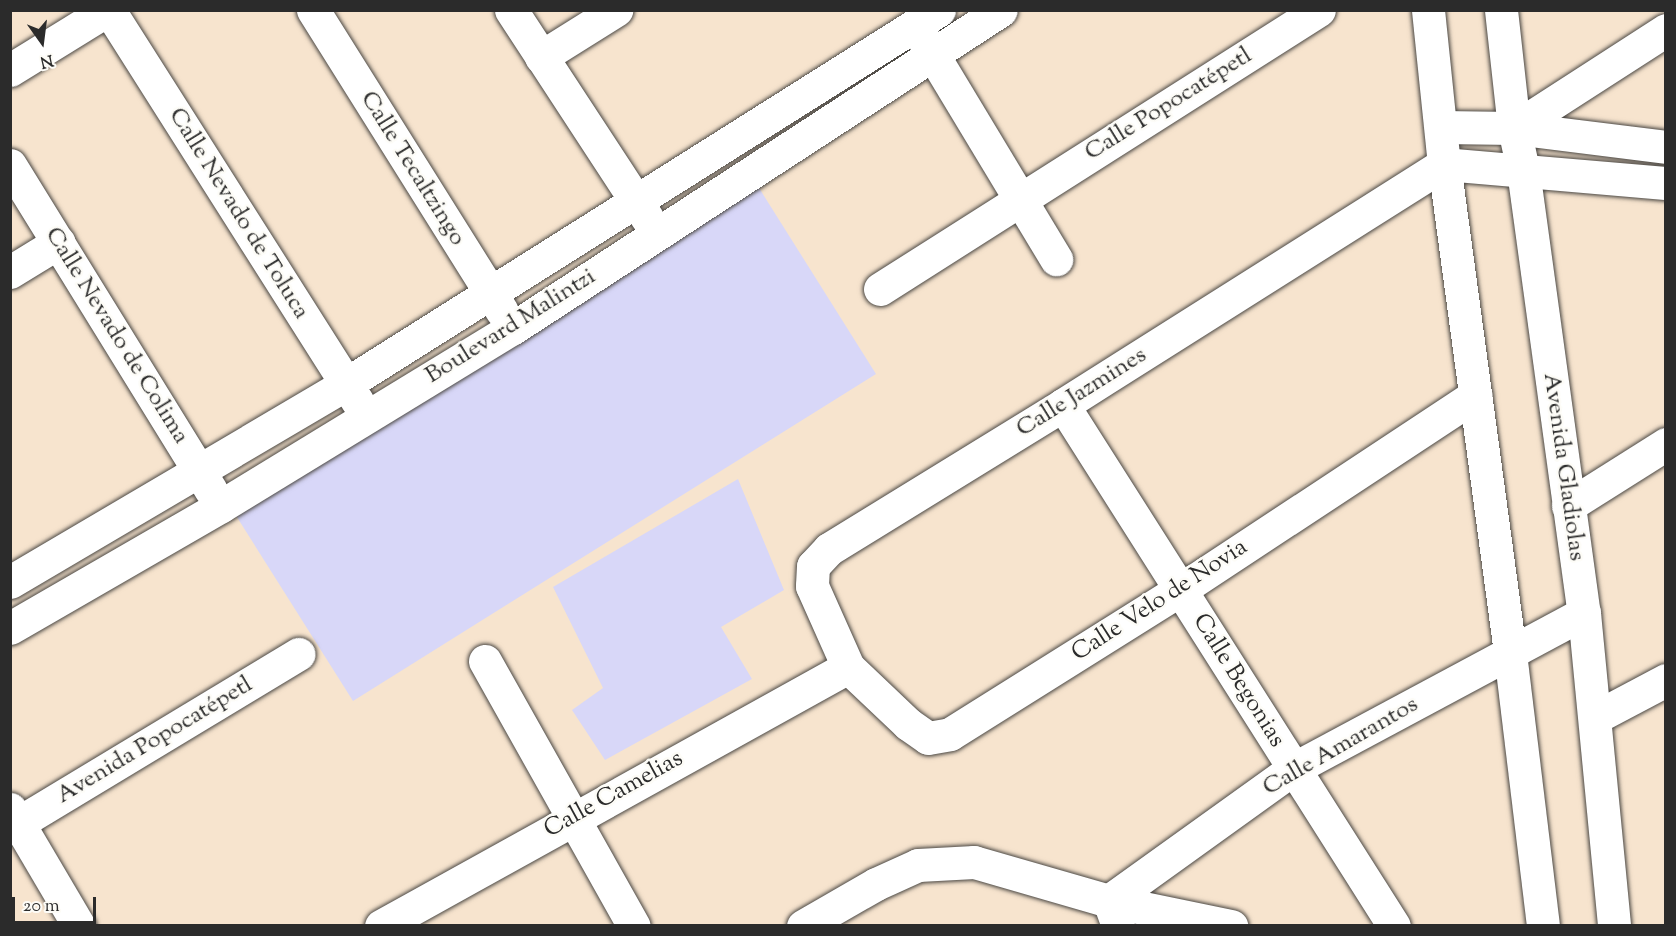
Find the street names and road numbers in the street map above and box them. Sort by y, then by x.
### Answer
street label: Calle Popocatépetl [1080,42,1258,168]
street label: Calle Tecaltzingo [353,86,471,252]
street label: Calle Nevado de Toluca [161,103,315,325]
street label: Calle Nevado de Colima [38,222,194,450]
street label: Boulevard Malintzi [421,263,601,391]
street label: Calle Jazmines [1012,342,1152,444]
street label: Avenida Gladiolas [1536,371,1590,563]
street label: Calle Velo de Novia [1067,533,1253,669]
street label: Calle Begonias [1186,609,1290,753]
street label: Avenida Popocatépetl [52,671,258,811]
street label: Calle Amarantos [1258,691,1424,803]
street label: Calle Camelias [540,745,688,845]

